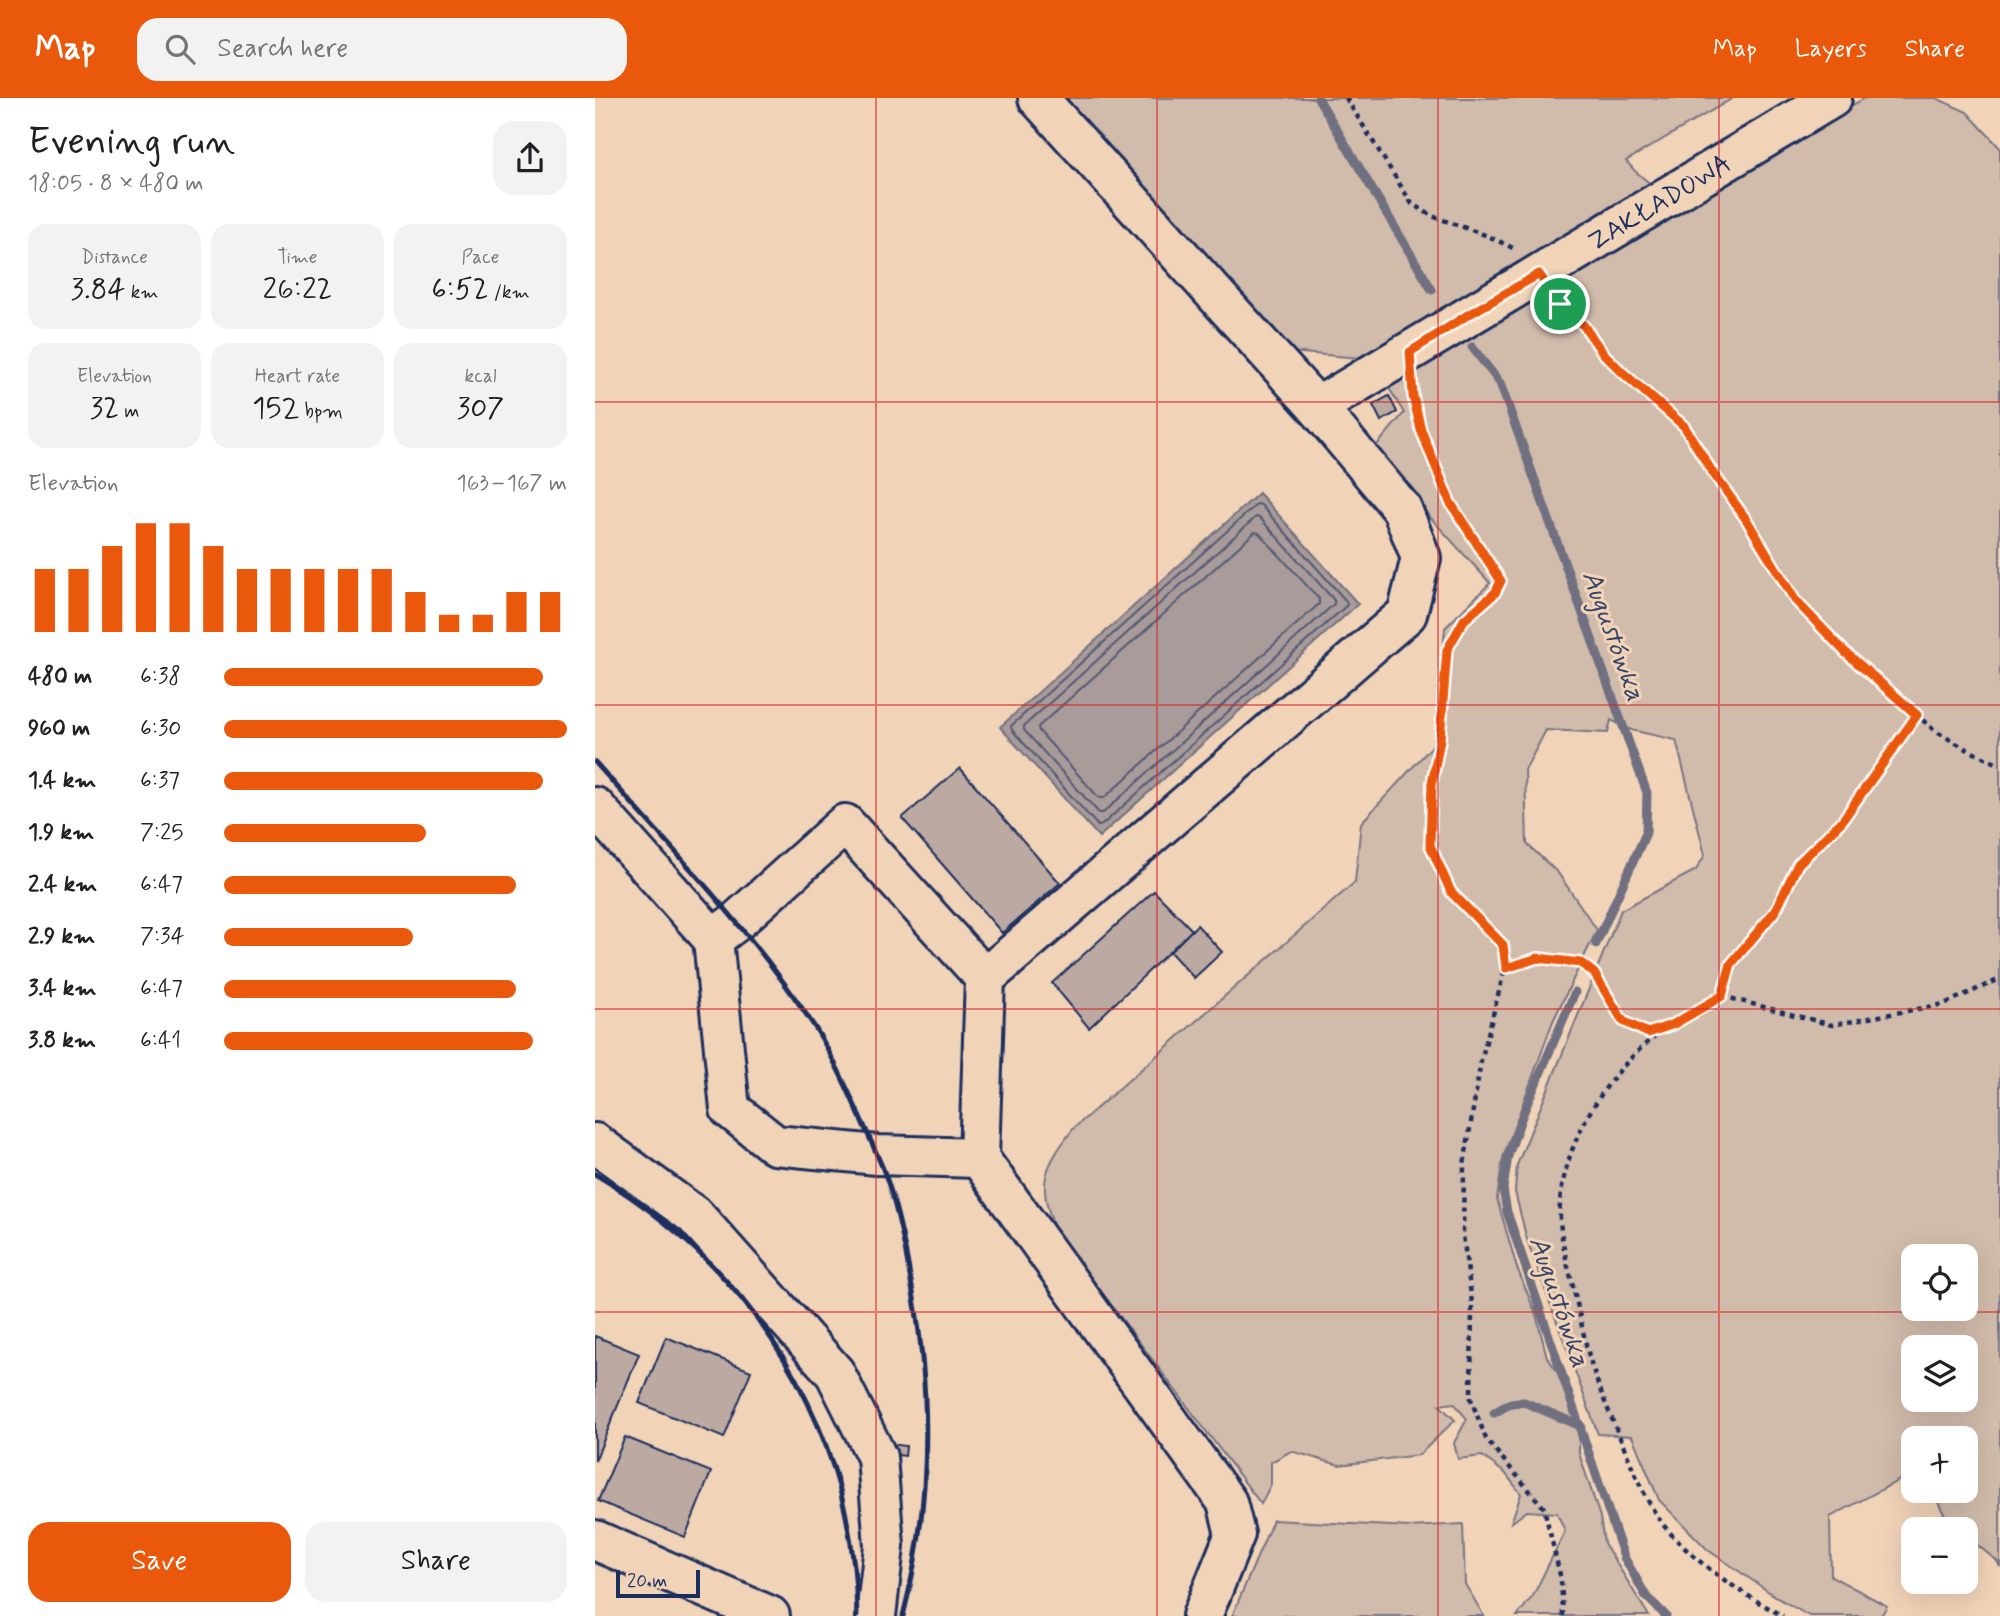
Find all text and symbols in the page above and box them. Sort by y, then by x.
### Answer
search box [137,18,627,81]
text: Map [35,27,95,71]
icon: search [161,30,199,68]
text: Search here [217,32,348,66]
text: Map [1713,34,1757,65]
text: Layers [1795,34,1867,65]
text: Share [1905,34,1965,65]
text: Evening run [28,118,235,167]
button: share [493,121,567,195]
street label: ZAKŁADOWA [1582,147,1738,259]
text: 18:05 · 8 × 480 m [28,169,204,199]
text: Distance [81,245,148,270]
text: Time [278,245,317,270]
text: Pace [462,245,499,270]
text: 3.84 [71,270,126,309]
text: 26:22 [263,270,332,309]
text: 6:52 [431,270,489,309]
pin [1530,274,1590,334]
text: km [126,280,158,305]
text: /km [489,280,530,305]
icon: arrive [1541,285,1579,323]
text: Elevation [77,364,152,389]
text: Heart rate [255,364,340,389]
text: kcal [465,364,496,389]
text: 32 [90,389,119,428]
text: 152 [252,389,299,428]
text: 307 [457,389,504,428]
text: m [119,399,139,424]
text: bpm [299,399,343,424]
text: Elevation [28,469,119,499]
text: 163–167 m [457,469,567,499]
water label: Augustówka [1572,565,1653,706]
text: 480 m [28,662,92,692]
text: 6:38 [140,662,181,692]
text: 960 m [28,714,90,744]
text: 6:30 [140,714,181,744]
text: 1.4 km [28,766,96,796]
text: 6:37 [140,766,180,796]
text: 1.9 km [28,818,94,848]
text: 7:25 [140,818,184,848]
text: 2.4 km [28,870,97,900]
text: 6:47 [140,870,183,900]
text: 2.9 km [28,922,95,952]
text: 7:34 [140,922,184,952]
text: 3.4 km [28,974,96,1004]
text: 6:47 [140,974,183,1004]
text: 3.8 km [28,1026,96,1056]
text: 6:41 [140,1026,181,1056]
water label: Augustówka [1519,1231,1598,1372]
map controls [1901,1244,1978,1594]
button: locate [1901,1244,1978,1321]
button: layers [1901,1335,1978,1412]
button: + [1901,1426,1978,1503]
button: − [1901,1517,1978,1594]
button: Save [28,1522,291,1602]
button: Share [305,1522,567,1602]
scale bar [616,1567,700,1599]
text: 20 m [627,1569,667,1594]

